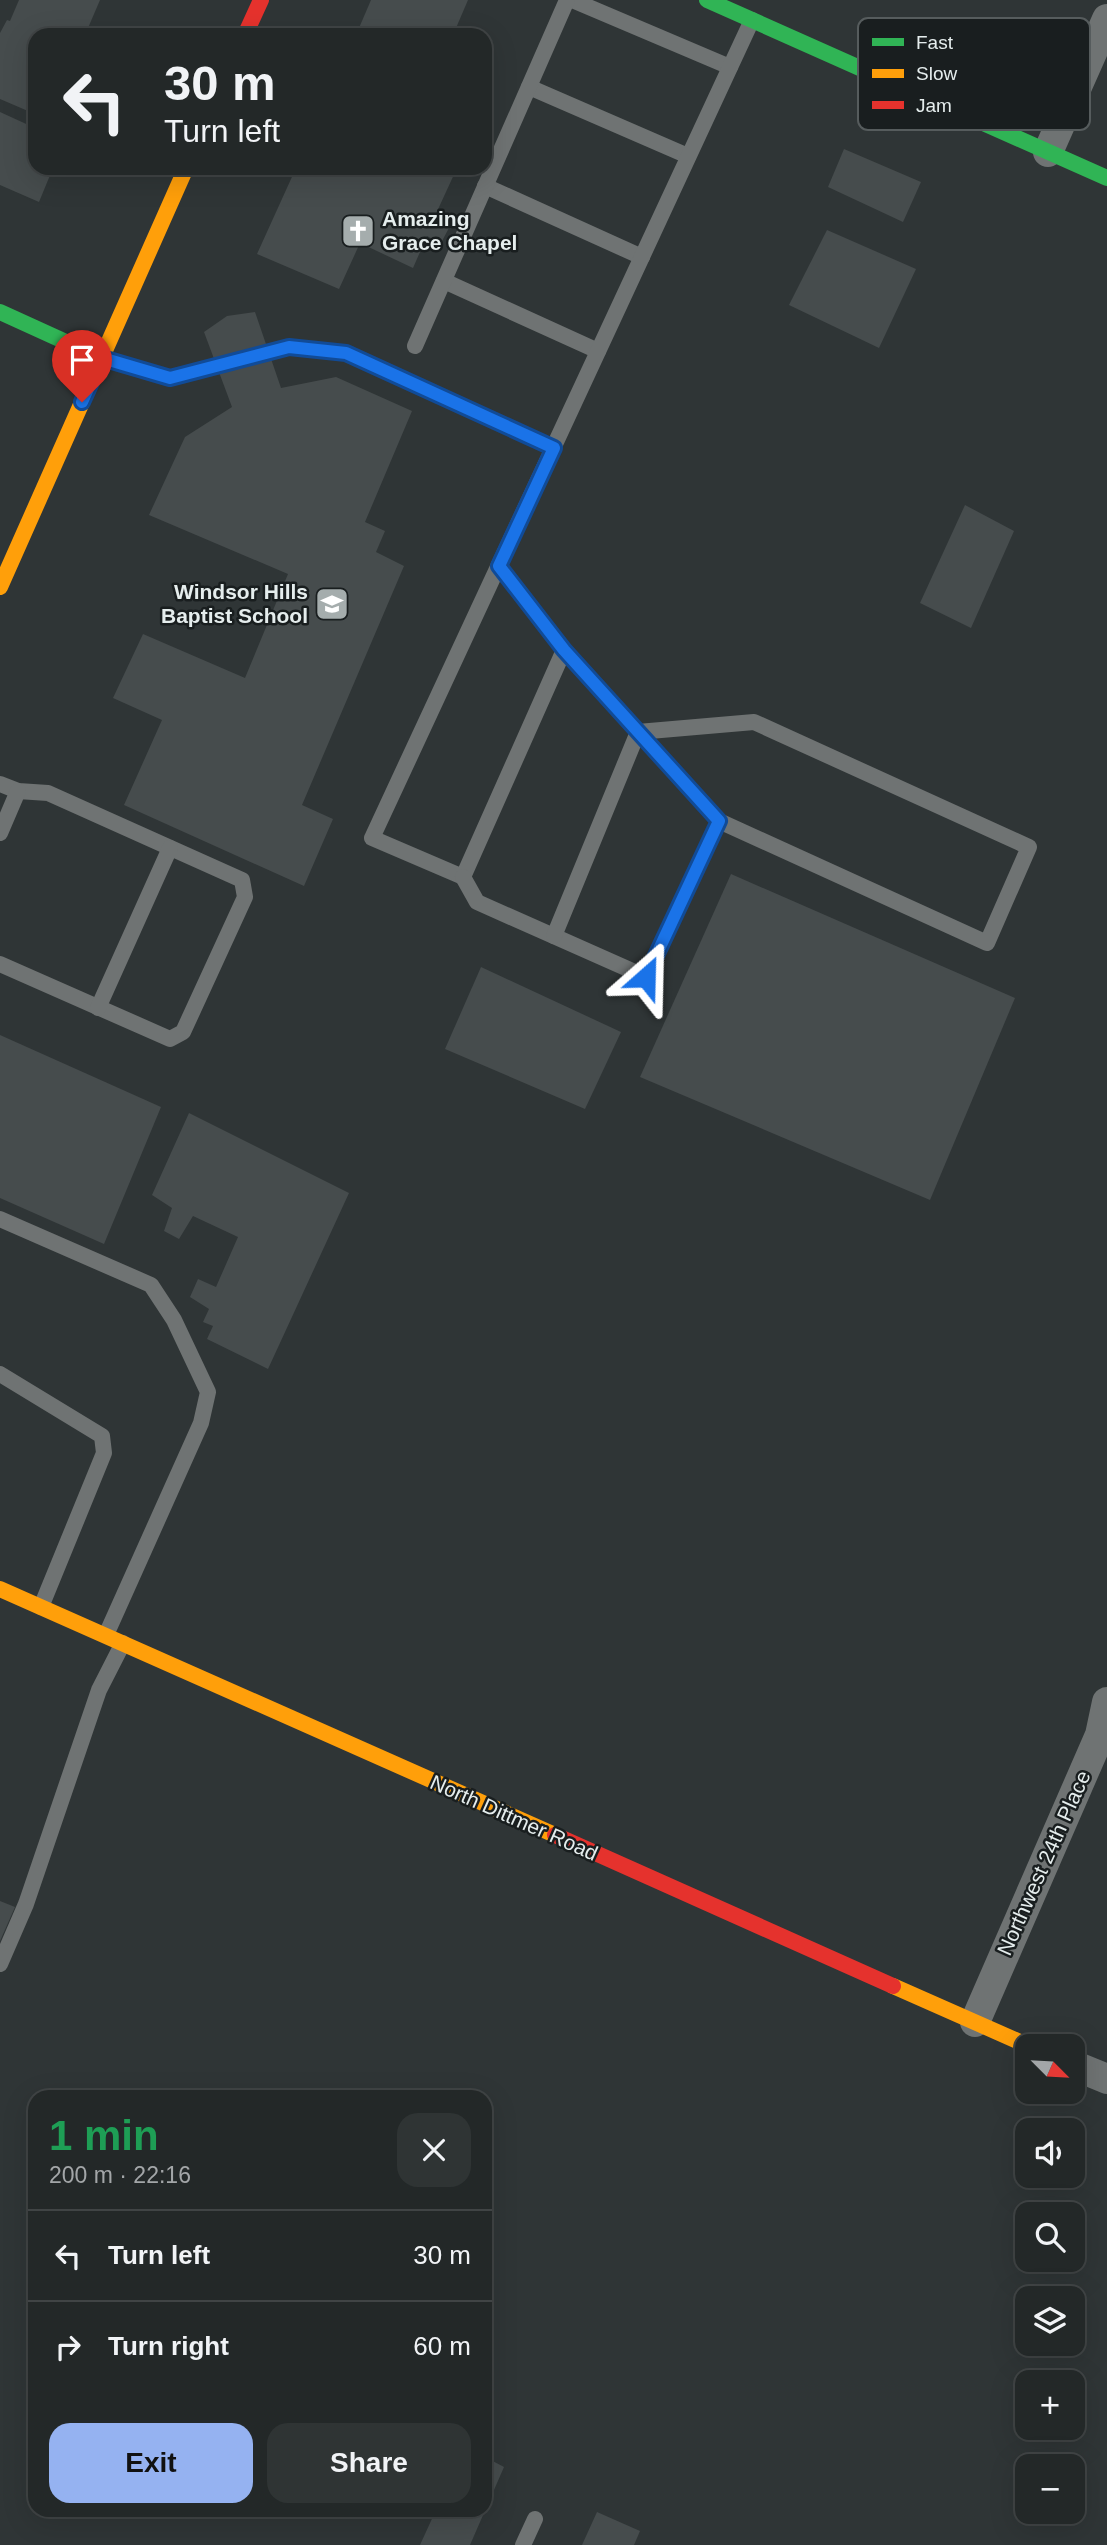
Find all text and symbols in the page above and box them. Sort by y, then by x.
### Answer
legend [858,18,1090,130]
text: Fast [916,32,954,53]
icon: left [49,56,140,147]
text: 30 m [164,56,276,110]
text: Slow [916,63,957,84]
text: Jam [916,95,952,116]
text: Turn left [164,113,280,149]
place label: Amazing Grace Chapel [382,207,517,254]
church icon: Amazing Grace Chapel [339,212,377,250]
pin [52,330,112,402]
icon: arrive [63,341,101,379]
place label: Windsor Hills Baptist School [161,580,308,627]
school or university icon: Windsor Hills Baptist School [313,585,351,623]
position arrow [609,940,683,1014]
street label: Northwest 24th Place [992,1767,1095,1959]
street label: North Dittmer Road [427,1770,602,1865]
north arrow [1015,2034,1085,2104]
map controls [1015,2034,1085,2524]
text: 1 min [49,2112,159,2159]
button: close [397,2113,471,2187]
button: sound [1015,2118,1085,2188]
text: 200 m · 22:16 [49,2162,191,2188]
button: search [1015,2202,1085,2272]
icon: left [49,2237,87,2275]
text: Turn left [108,2240,210,2270]
text: 30 m [413,2240,471,2270]
button: layers [1015,2286,1085,2356]
icon: right [49,2328,87,2366]
text: Turn right [108,2331,229,2361]
text: 60 m [413,2331,471,2361]
button: + [1015,2370,1085,2440]
button: Exit [49,2423,253,2503]
button: Share [267,2423,471,2503]
button: − [1015,2454,1085,2524]

